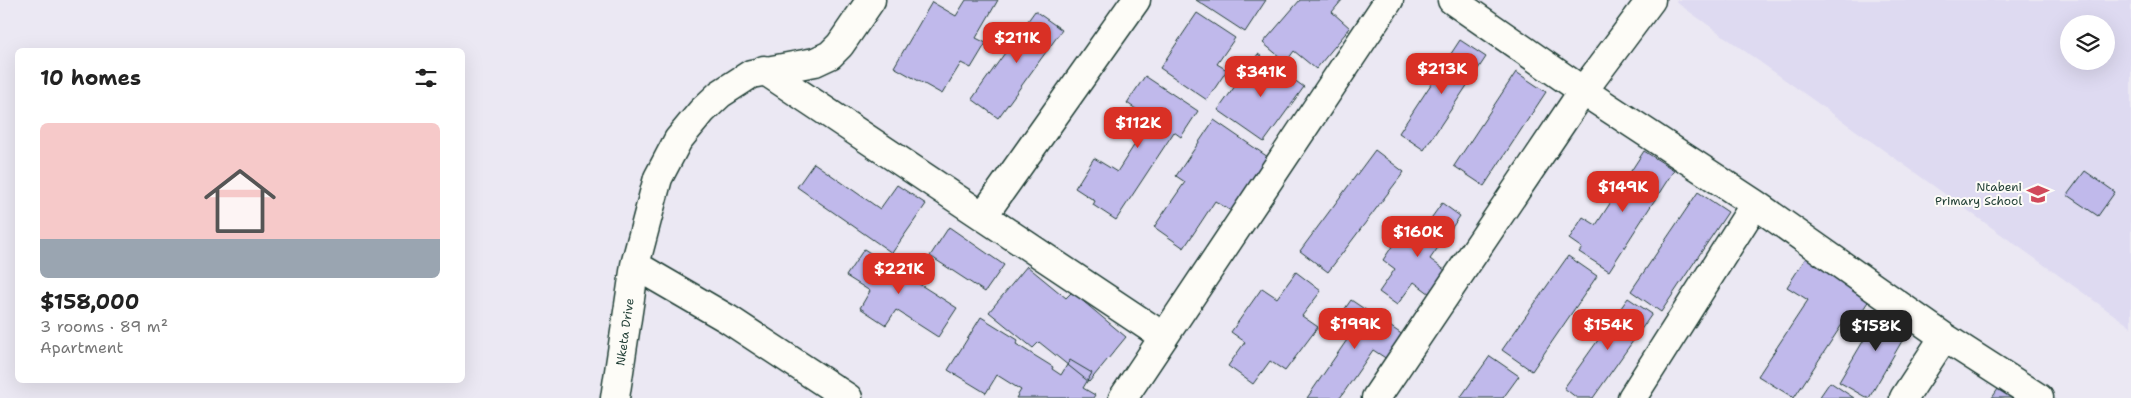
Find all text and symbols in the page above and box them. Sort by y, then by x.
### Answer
map controls [2060,15,2115,70]
button: layers [2060,15,2115,70]
pin: $211K [982,22,1052,64]
text: $211K [994,27,1040,48]
pin: $213K [1407,52,1477,95]
pin: $341K [1226,56,1296,98]
text: $213K [1417,58,1467,79]
text: $341K [1236,61,1286,82]
text: 10 homes [40,64,141,92]
icon: filters [412,64,440,92]
pin: $112K [1103,106,1173,149]
text: $112K [1115,112,1161,133]
icon: home [195,156,285,246]
pin: $149K [1588,170,1658,213]
text: $149K [1598,176,1648,197]
place label: Ntabeni Primary School [1935,179,2022,209]
school or university icon: Ntabeni Primary School [2025,181,2051,207]
pin: $160K [1383,216,1453,258]
text: $160K [1393,221,1443,242]
pin: $221K [864,252,934,295]
text: $221K [874,258,924,279]
text: $158,000 [40,288,139,316]
street label: Nketa Drive [612,297,638,367]
pin: $199K [1320,308,1390,350]
pin: $154K [1573,308,1643,351]
pin: $158K [1841,310,1911,352]
text: $199K [1330,313,1380,334]
text: $154K [1583,314,1633,335]
text: $158K [1851,315,1901,336]
text: 3 rooms · 89 m² [40,316,168,337]
text: Apartment [40,337,123,358]

